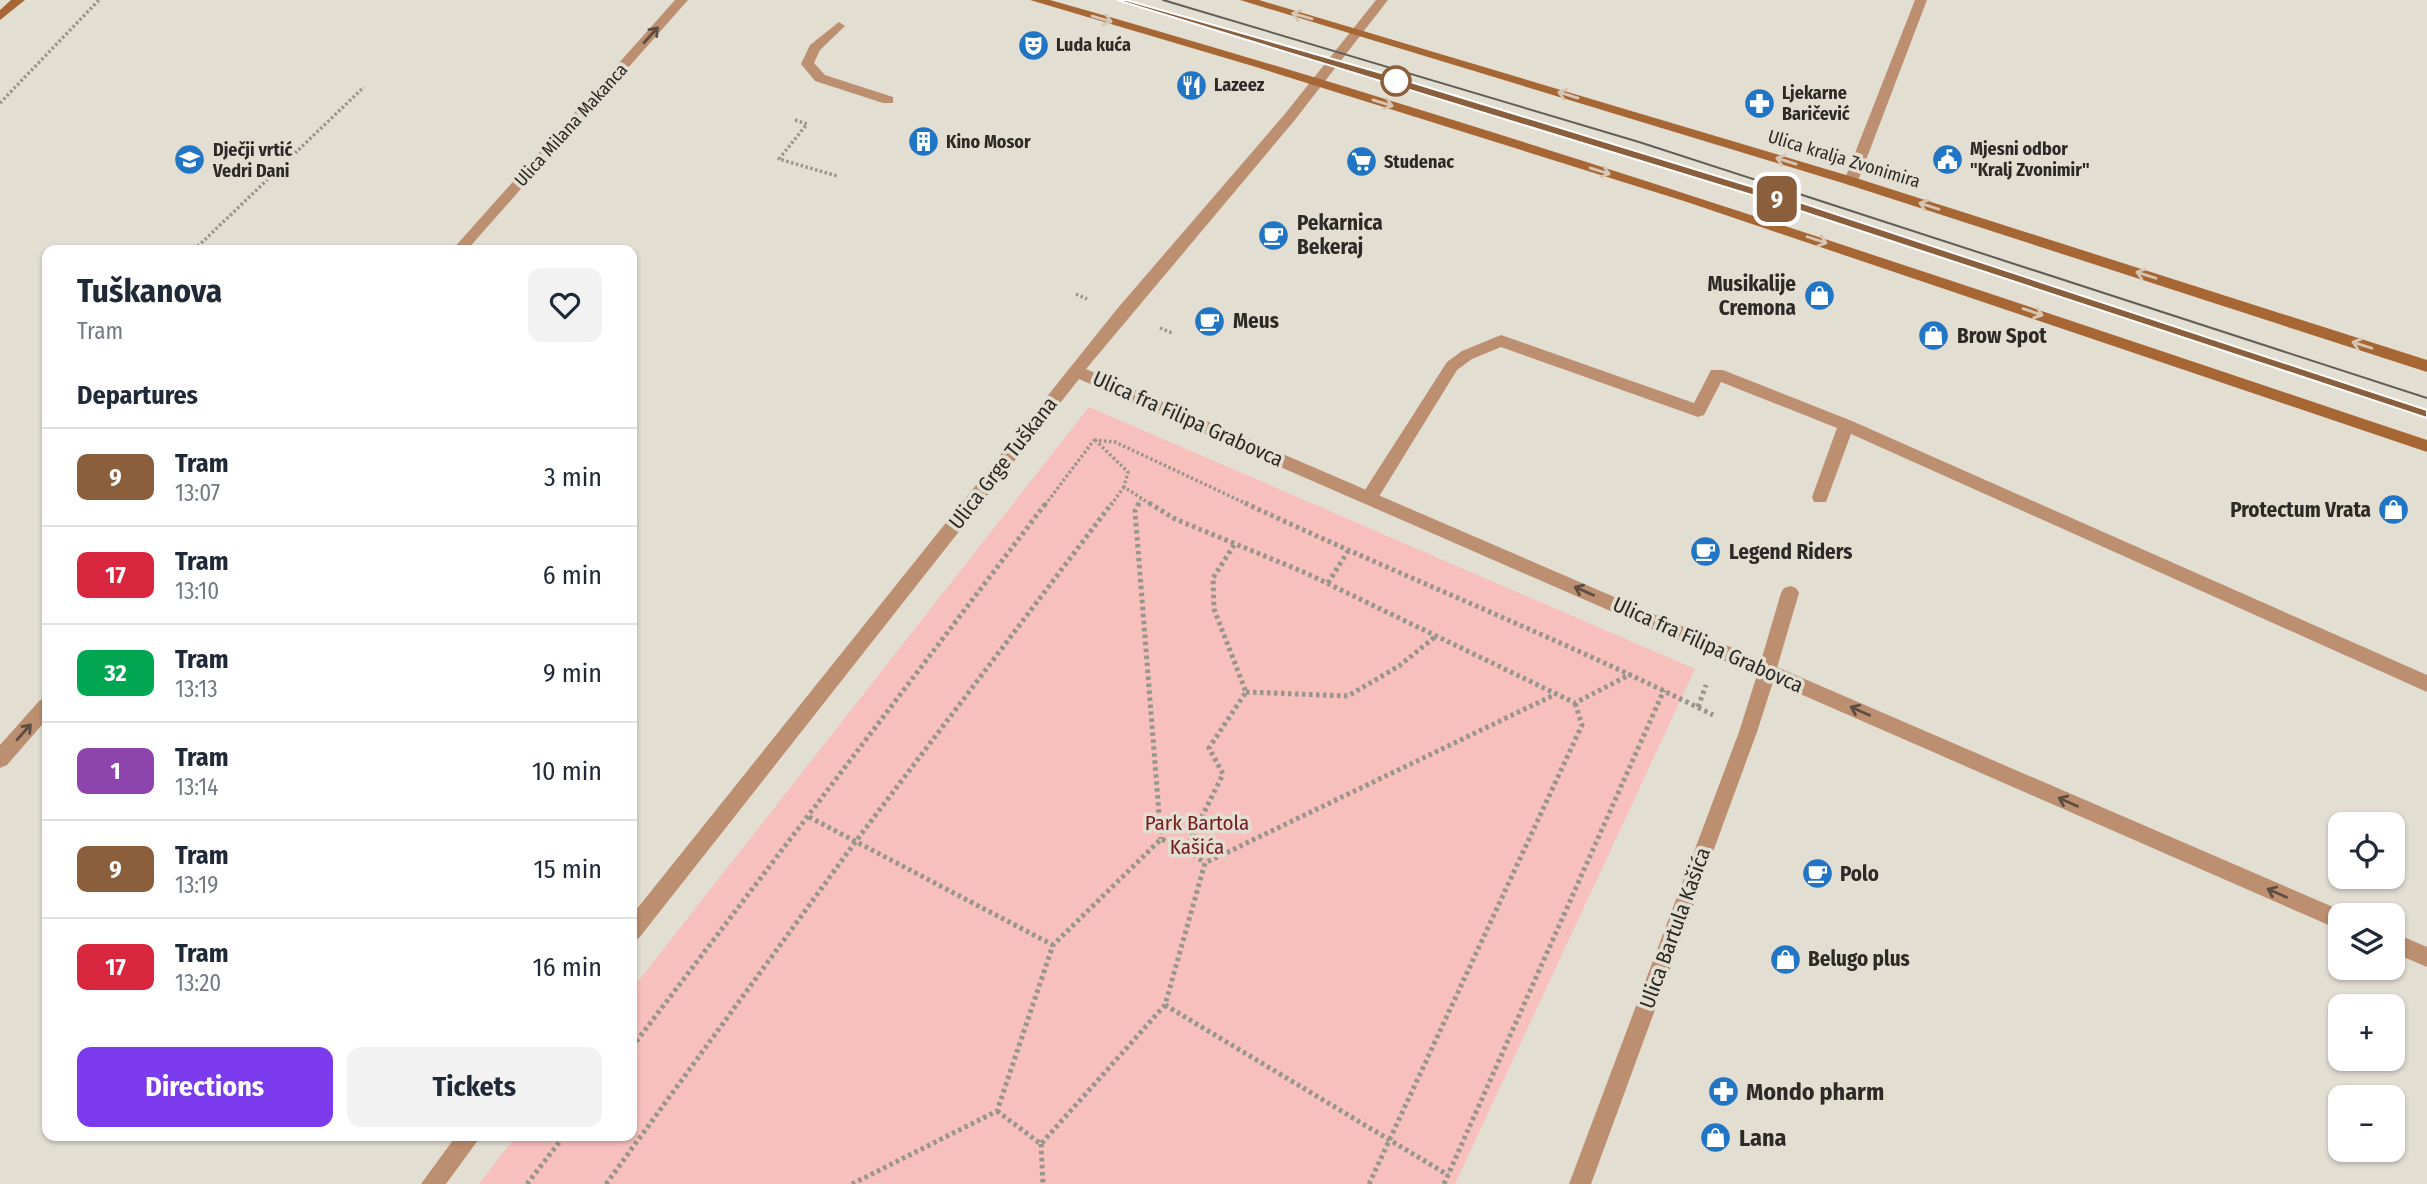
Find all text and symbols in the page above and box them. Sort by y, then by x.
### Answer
one-way arrow [1291,9,1314,22]
one-way arrow [1091,13,1113,26]
one-way arrow [643,27,660,44]
theatre icon: Luda kuća [1016,28,1050,62]
place label: Luda kuća [1056,34,1131,56]
street label: Ulica Milana Makanca [510,59,632,191]
unlabelled marker [1381,66,1411,96]
restaurant icon: Lazeez [1174,68,1208,102]
place label: Lazeez [1214,74,1265,96]
place label: Ljekarne Baričević [1782,82,1850,125]
pharmacy icon: Ljekarne Baričević [1742,86,1776,120]
one-way arrow [1557,88,1579,101]
one-way arrow [1372,97,1394,110]
building icon: Kino Mosor [906,125,940,159]
street label: Ulica kralja Zvonimira [1765,125,1923,193]
place label: Kino Mosor [946,131,1031,153]
place label: Mjesni odbor "Kralj Zvonimir" [1970,138,2090,181]
place label: Dječji vrtić Vedri Dani [212,139,292,182]
public building icon: Mjesni odbor "Kralj Zvonimir" [1930,142,1964,176]
school or university icon: Dječji vrtić Vedri Dani [173,143,207,177]
supermarket icon: Studenac [1344,145,1378,179]
place label: Studenac [1384,151,1454,173]
one-way arrow [1775,154,1797,167]
one-way arrow [1589,165,1611,178]
line badge: 9 [1754,176,1800,222]
text: 9 [1771,185,1783,213]
one-way arrow [1918,198,1940,211]
place label: Pekarnica Bekeraj [1297,210,1383,260]
cafe icon: Pekarnica Bekeraj [1257,218,1291,252]
one-way arrow [1805,235,1827,247]
button: heart [528,268,602,342]
one-way arrow [2135,268,2157,280]
text: Tuškanova [77,271,222,311]
place label: Musikalije Cremona [1707,271,1796,321]
shop icon: Musikalije Cremona [1802,279,1836,313]
cafe icon: Meus [1193,304,1227,338]
one-way arrow [2021,307,2043,319]
place label: Meus [1233,308,1279,334]
text: Tram [77,317,123,345]
shop icon: Brow Spot [1917,319,1951,353]
place label: Brow Spot [1957,323,2047,349]
one-way arrow [2351,337,2373,350]
street label: Ulica fra Filipa Grabovca [1089,365,1287,473]
text: Departures [77,380,198,411]
street label: Ulica Grge Tuškana [943,392,1063,534]
text: Tram [175,448,228,479]
text: 3 min [544,462,602,493]
text: 9 [109,463,122,491]
text: 13:07 [175,479,220,507]
shop icon: Protectum Vrata [2377,493,2411,527]
place label: Protectum Vrata [2230,497,2371,523]
cafe icon: Legend Riders [1689,535,1723,569]
place label: Legend Riders [1729,539,1852,565]
text: Tram [175,546,228,577]
text: 6 min [543,560,602,591]
text: 17 [105,561,126,589]
text: 13:10 [175,577,219,605]
one-way arrow [1574,584,1595,597]
street label: Ulica fra Filipa Grabovca [1609,591,1807,699]
text: Tram [175,644,228,675]
text: 9 min [543,658,602,689]
text: 32 [104,659,127,687]
text: 13:13 [175,675,218,703]
one-way arrow [1850,704,1871,717]
one-way arrow [15,724,32,741]
text: Tram [175,742,228,773]
text: 10 min [532,756,602,787]
text: 1 [110,757,121,785]
text: 13:14 [175,773,218,801]
one-way arrow [2058,795,2080,808]
park label: Park Bartola Kašića [1145,810,1249,860]
map controls [2328,812,2405,1162]
button: locate [2328,812,2405,889]
text: Tram [175,840,228,871]
street label: Ulica Bartula Kašića [1634,844,1716,1012]
text: 15 min [534,854,602,885]
text: 9 [109,855,122,883]
cafe icon: Polo [1800,857,1834,891]
place label: Polo [1840,861,1879,887]
text: 13:19 [175,871,218,899]
one-way arrow [2267,886,2288,899]
button: layers [2328,903,2405,980]
text: Tram [175,938,228,969]
shop icon: Belugo plus [1768,942,1802,976]
place label: Belugo plus [1808,946,1910,972]
text: 16 min [533,952,602,983]
text: 17 [105,953,126,981]
text: 13:20 [175,969,221,997]
button: + [2328,994,2405,1071]
button: Directions [77,1047,333,1127]
button: Tickets [347,1047,602,1127]
pharmacy icon: Mondo pharm [1706,1075,1740,1109]
place label: Mondo pharm [1746,1078,1884,1106]
button: − [2328,1085,2405,1162]
shop icon: Lana [1699,1121,1733,1155]
place label: Lana [1739,1124,1787,1152]

